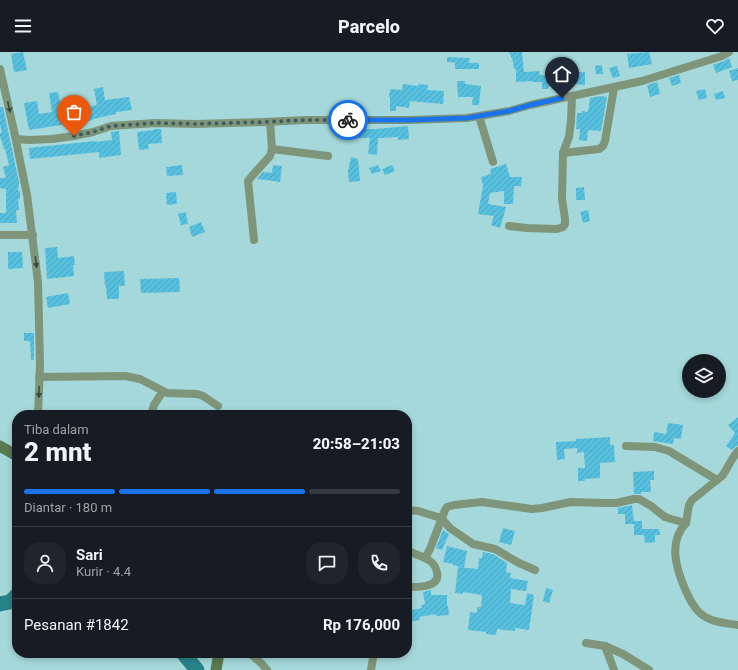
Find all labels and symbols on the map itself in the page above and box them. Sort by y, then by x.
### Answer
pin [545,57,579,98]
pin [57,95,91,136]
one-way arrow [6,100,12,113]
courier [328,100,368,140]
one-way arrow [33,256,39,268]
one-way arrow [36,386,42,399]

